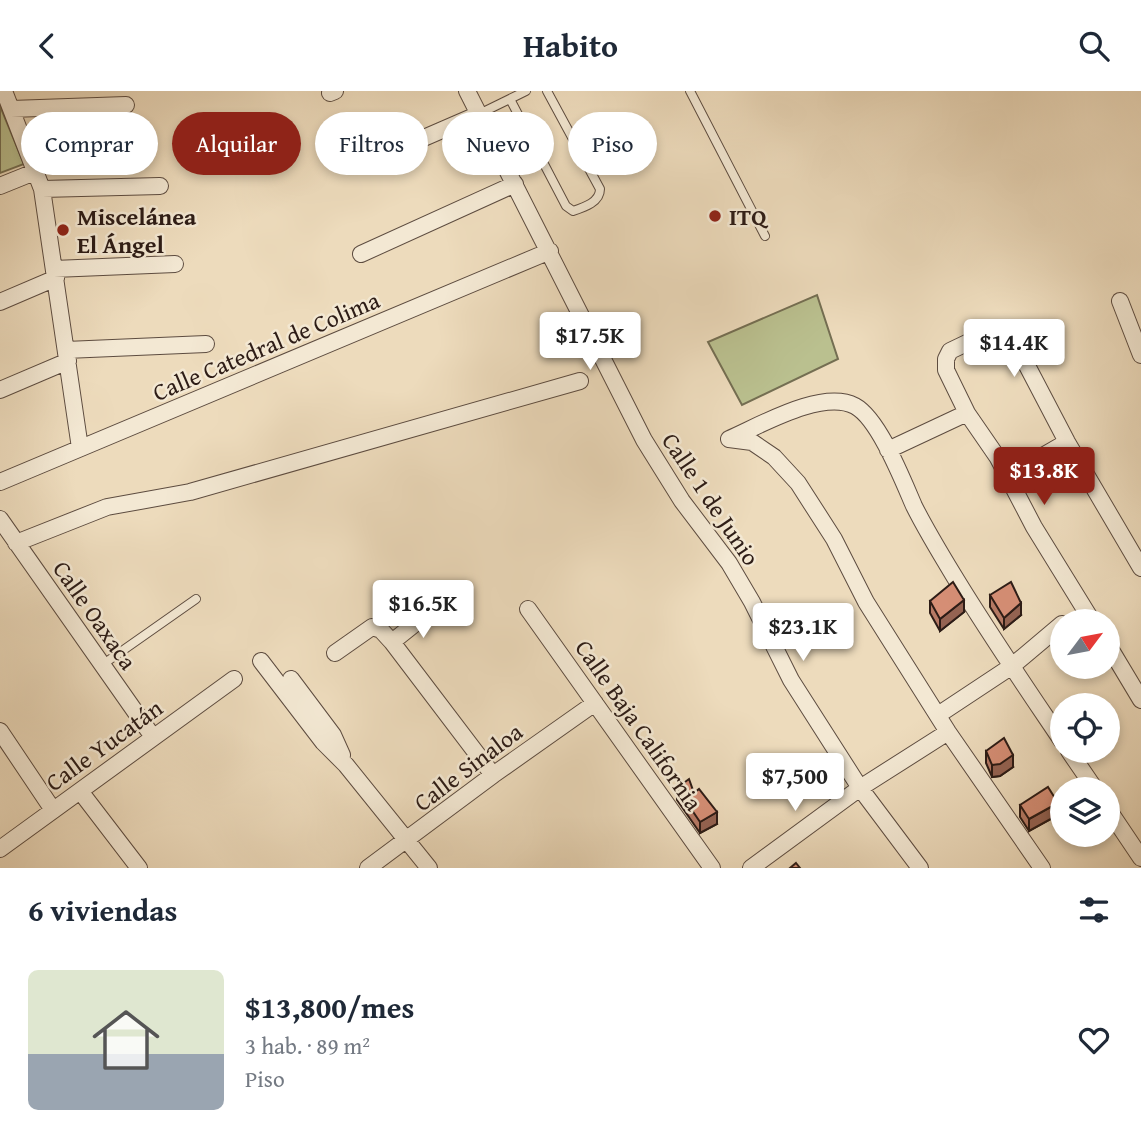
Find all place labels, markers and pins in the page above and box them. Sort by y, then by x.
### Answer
place label: Miscelánea El Ángel [77,199,197,262]
place label: ITQ [729,199,769,234]
marker: ITQ [707,208,723,224]
marker: Miscelánea El Ángel [55,222,71,238]
pin: $17.5K [533,313,647,372]
pin: $14.4K [957,320,1071,379]
pin: $13.8K [987,447,1101,507]
pin: $16.5K [366,581,480,640]
pin: $23.1K [746,603,860,663]
pin: $7,500 [738,753,852,813]

